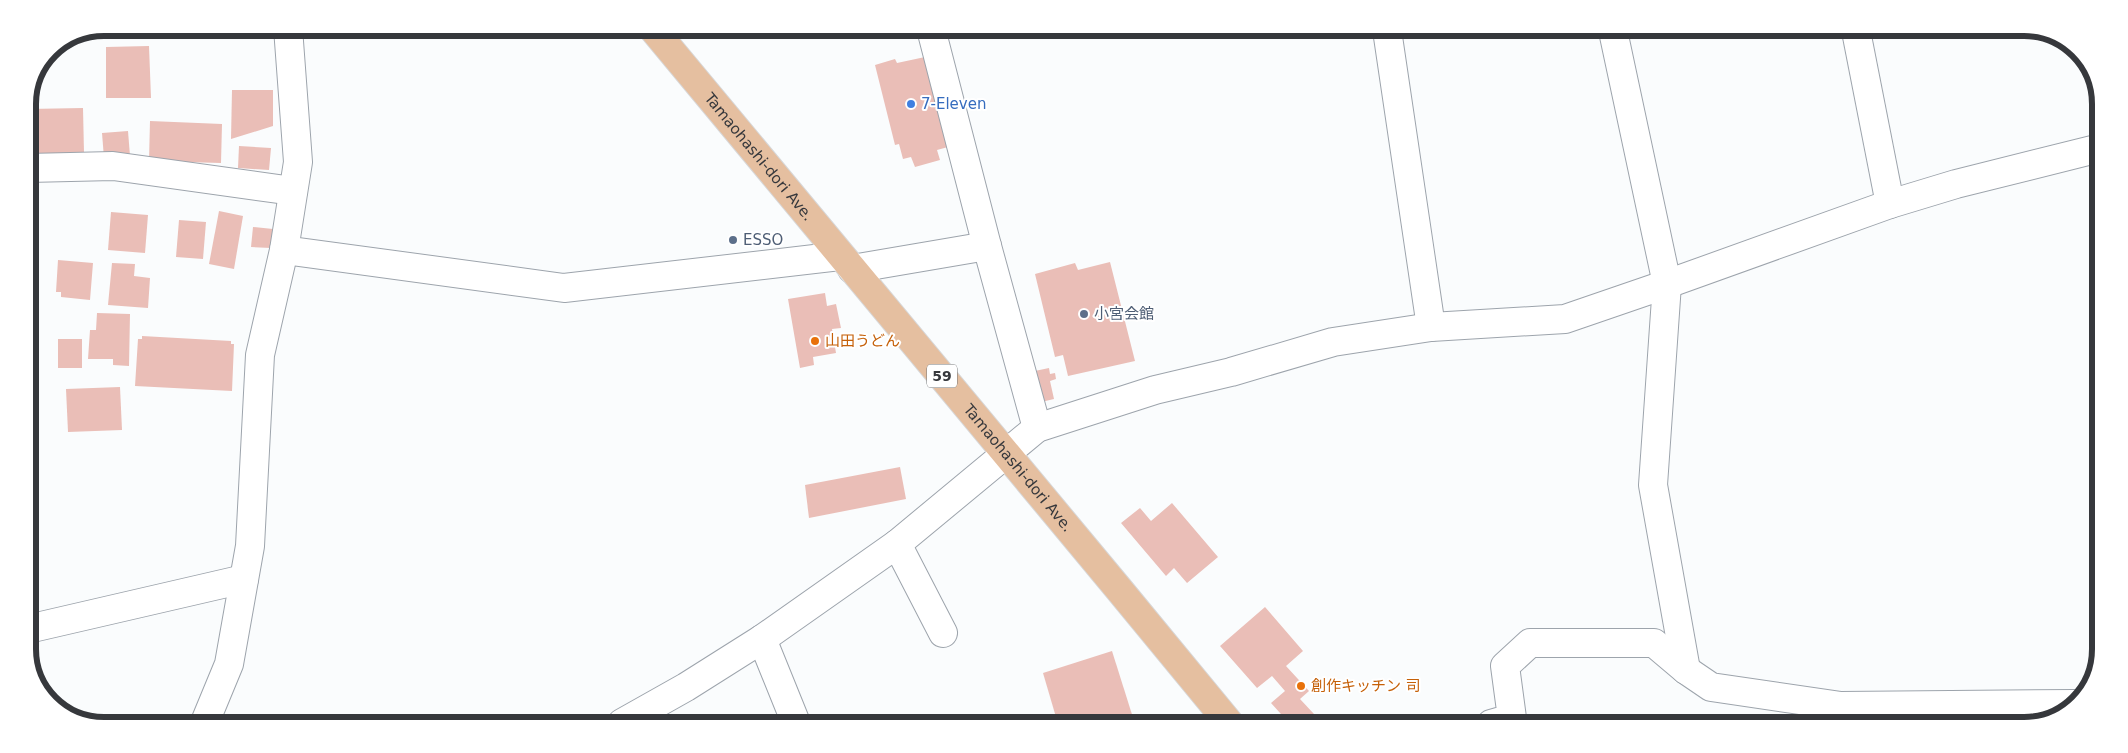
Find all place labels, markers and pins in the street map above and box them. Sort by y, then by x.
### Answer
place label: 7-Eleven [921,95,986,113]
marker: 7-Eleven [905,98,917,110]
place label: ESSO [743,231,783,249]
marker: ESSO [727,234,739,246]
place label: 小宮会館 [1094,305,1154,323]
marker: 小宮会館 [1078,308,1090,320]
place label: 山田うどん [825,332,900,350]
marker: 山田うどん [809,335,821,347]
place label: 創作キッチン 司 [1311,677,1421,695]
marker: 創作キッチン 司 [1295,680,1307,692]

